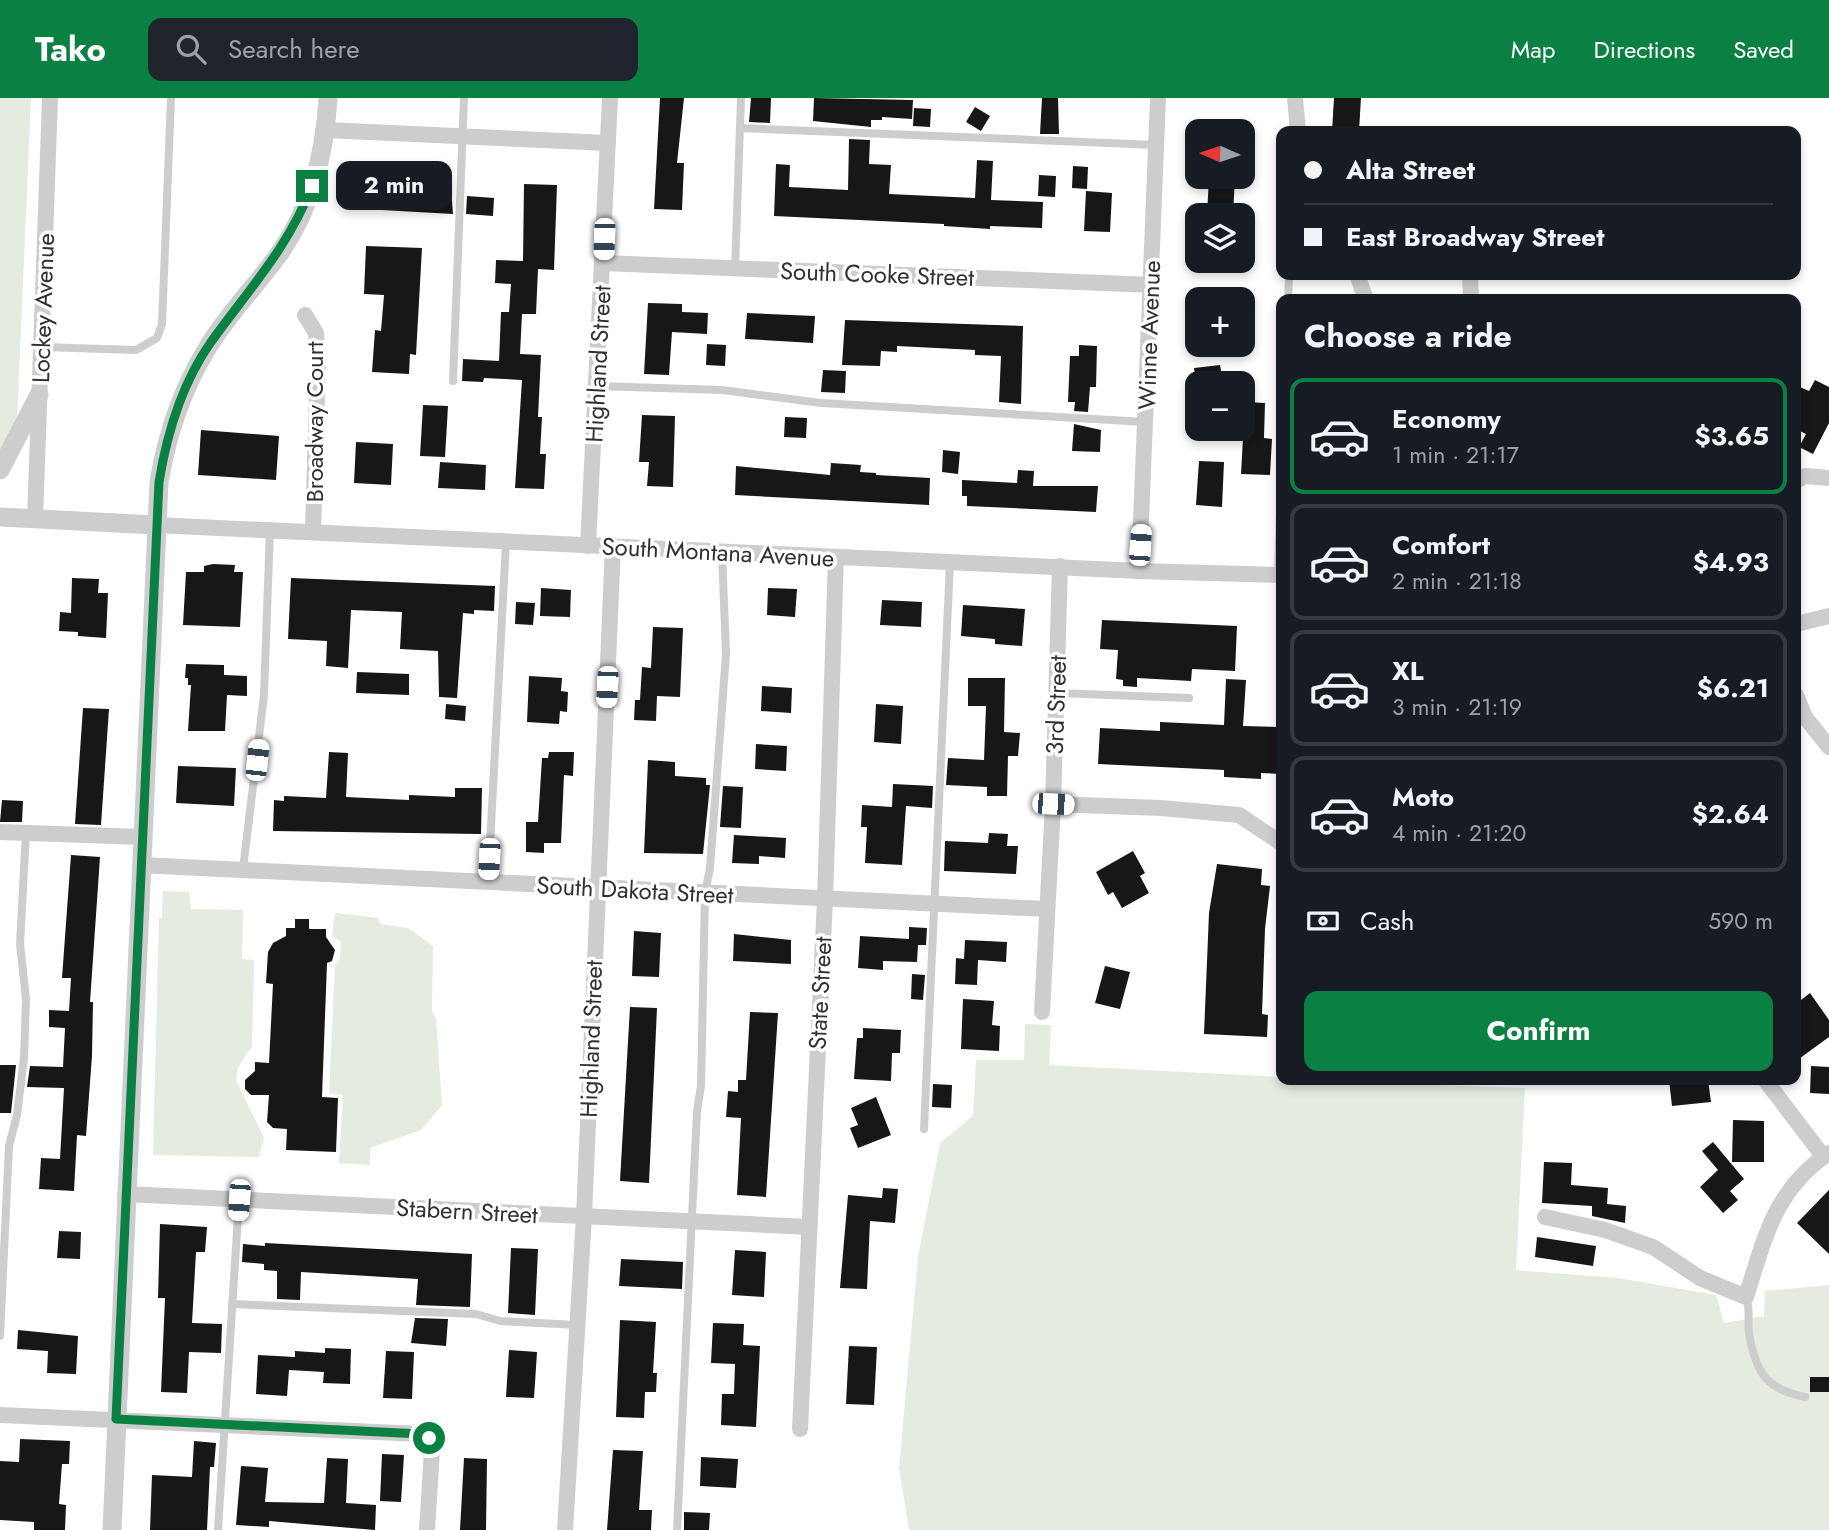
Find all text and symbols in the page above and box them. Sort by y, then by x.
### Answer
search box [148,18,638,81]
text: Tako [35,26,106,73]
icon: search [172,30,210,68]
text: Search here [228,30,360,68]
text: Map [1511,32,1556,67]
text: Directions [1594,32,1695,67]
text: Saved [1733,32,1794,67]
north arrow [1185,119,1255,189]
map controls [1185,119,1255,441]
text: Alta Street [1346,151,1475,189]
callout: 2 min [336,162,452,210]
text: 2 min [364,168,424,202]
route end [296,170,328,202]
button: layers [1185,203,1255,273]
car [593,218,616,260]
text: East Broadway Street [1346,218,1604,256]
street label: Lockey Avenue [23,232,63,384]
street label: South Cooke Street [779,253,975,295]
street label: Winne Avenue [1129,260,1169,410]
street label: Highland Street [576,284,620,444]
button: + [1185,287,1255,357]
text: Choose a ride [1304,313,1512,359]
street label: Broadway Court [297,341,332,503]
button: − [1185,371,1255,441]
text: Economy [1392,400,1501,438]
icon: car [1308,405,1371,468]
text: $3.65 [1695,417,1769,455]
text: 1 min · 21:17 [1392,438,1519,472]
car [1129,523,1152,567]
text: Comfort [1392,526,1490,564]
street label: South Montana Avenue [601,528,835,576]
icon: car [1308,531,1371,594]
text: $4.93 [1693,543,1769,581]
text: 2 min · 21:18 [1392,564,1522,598]
text: XL [1392,652,1424,690]
street label: 3rd Street [1037,654,1075,755]
icon: car [1308,657,1371,720]
car [596,665,619,709]
text: $6.21 [1697,669,1769,707]
text: 3 min · 21:19 [1392,690,1522,724]
car [245,738,270,782]
text: Moto [1392,778,1454,816]
icon: car [1308,783,1371,846]
car [1032,793,1075,815]
text: $2.64 [1692,795,1769,833]
text: 4 min · 21:20 [1392,816,1526,850]
car [478,837,501,881]
street label: South Dakota Street [536,867,735,913]
icon: cash [1304,902,1342,940]
text: Cash [1360,902,1414,940]
text: 590 m [1708,904,1773,938]
street label: State Street [800,935,840,1050]
street label: Highland Street [571,959,611,1118]
button: Confirm [1304,991,1773,1071]
car [228,1178,251,1222]
street label: Stabern Street [395,1190,539,1232]
route start [413,1422,445,1454]

